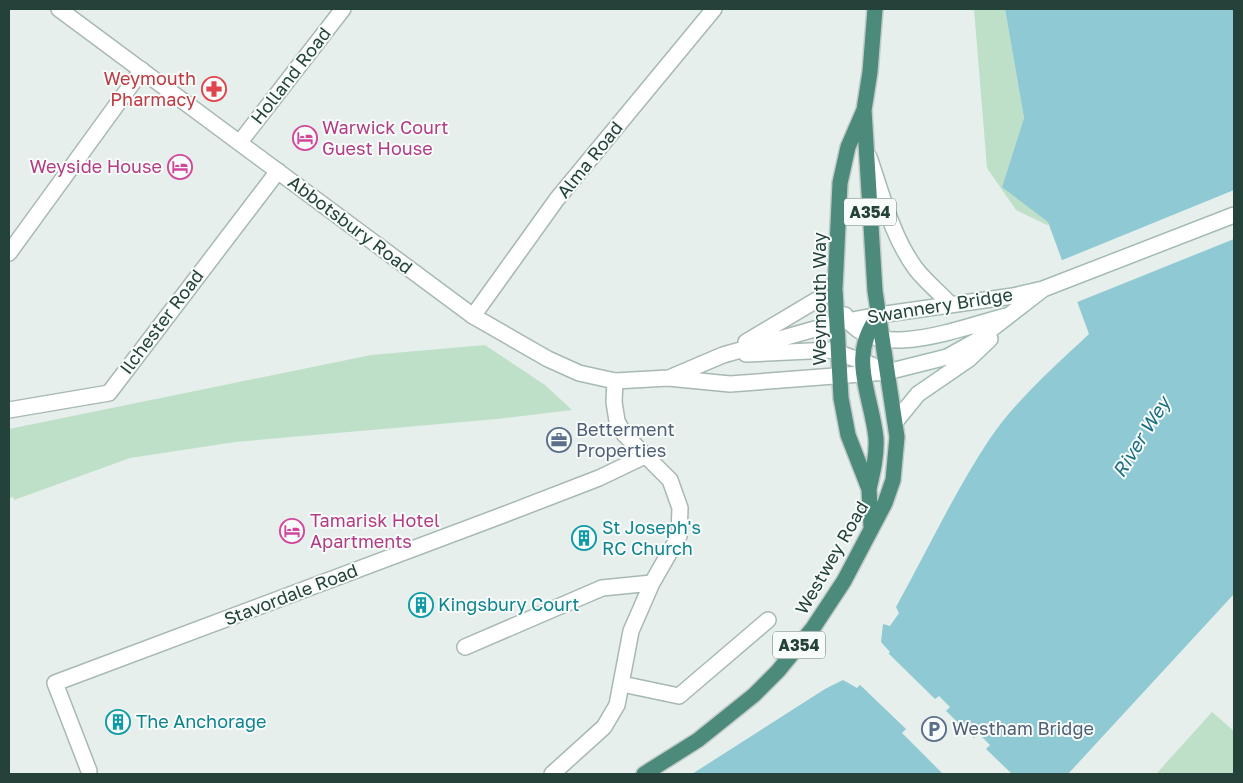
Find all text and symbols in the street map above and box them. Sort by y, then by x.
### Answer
street label: Holland Road [246,23,335,128]
place label: Weymouth Pharmacy [103,67,196,110]
pharmacy icon: Weymouth Pharmacy [201,76,227,102]
place label: Warwick Court Guest House [322,116,449,159]
street label: Alma Road [552,117,627,202]
hotel icon: Warwick Court Guest House [292,125,318,151]
hotel icon: Weyside House [167,154,193,180]
place label: Weyside House [30,155,162,177]
street label: Abbotsbury Road [284,170,417,278]
road number: A354 [844,198,896,226]
street label: Weymouth Way [808,232,830,366]
street label: Ilchester Road [115,265,208,378]
street label: Swannery Bridge [866,283,1014,327]
water label: River Wey [1107,390,1175,481]
place label: Betterment Properties [576,418,675,461]
office icon: Betterment Properties [546,427,572,453]
street label: Westwey Road [790,497,872,618]
place label: Tamarisk Hotel Apartments [310,509,440,552]
place label: St Joseph's RC Church [602,516,701,559]
hotel icon: Tamarisk Hotel Apartments [279,518,305,544]
building icon: St Joseph's RC Church [571,525,597,551]
street label: Stavordale Road [221,558,361,630]
building icon: Kingsbury Court [408,592,434,618]
place label: Kingsbury Court [438,593,580,615]
road number: A354 [773,632,825,658]
building icon: The Anchorage [105,709,131,735]
place label: The Anchorage [136,710,267,732]
parking icon: Westham Bridge [921,716,947,742]
place label: Westham Bridge [952,717,1094,739]

